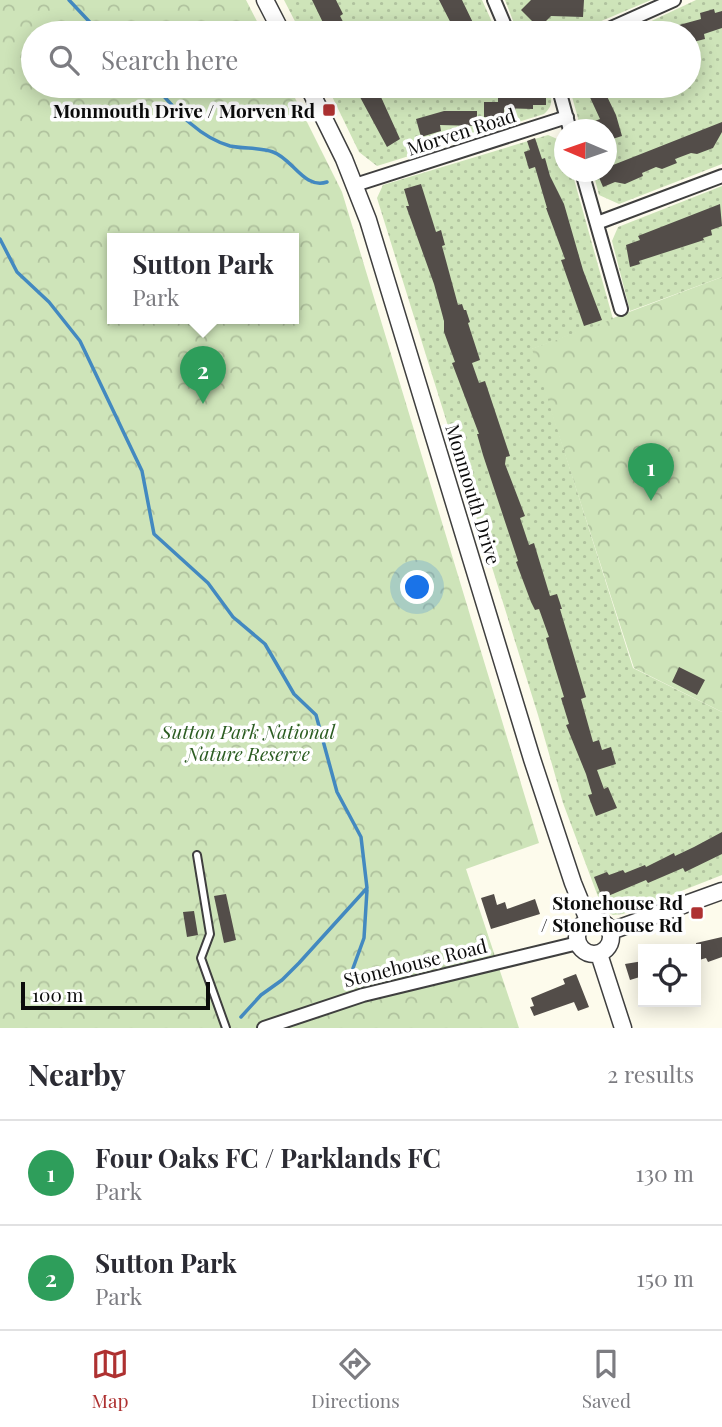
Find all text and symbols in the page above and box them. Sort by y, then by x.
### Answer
search box [21,21,701,98]
icon: search [45,41,83,79]
text: Search here [101,42,238,77]
place label: Monmouth Drive / Morven Rd [53,97,316,123]
street label: Morven Road [403,101,519,161]
marker: Monmouth Drive / Morven Rd [321,102,337,118]
north arrow [554,119,617,182]
popup [107,233,299,324]
text: Sutton Park [132,246,274,281]
text: Park [132,281,179,312]
pin: 2 [180,346,226,404]
street label: Monmouth Drive [440,421,508,567]
pin: 1 [628,443,674,501]
your location [400,570,434,604]
park label: Sutton Park National Nature Reserve [160,718,336,766]
place label: Stonehouse Rd / Stonehouse Rd [541,889,684,937]
marker: Stonehouse Rd / Stonehouse Rd [689,905,705,921]
street label: Stonehouse Road [341,932,489,992]
map controls [638,944,701,1007]
button: locate [638,944,701,1007]
scale bar [21,979,210,1011]
text: 100 m [32,981,83,1007]
text: Nearby [28,1054,126,1094]
text: 2 results [607,1058,694,1089]
text: Four Oaks FC / Parklands FC [95,1140,441,1175]
text: 1 [47,1157,55,1188]
text: 130 m [636,1157,694,1188]
text: Park [95,1175,142,1206]
text: Sutton Park [95,1245,237,1280]
text: 2 [45,1262,57,1293]
text: 150 m [636,1262,694,1293]
text: Park [95,1280,142,1311]
tab: Map [91,1345,129,1413]
tab: Directions [311,1345,400,1413]
tab: Saved [582,1345,631,1413]

